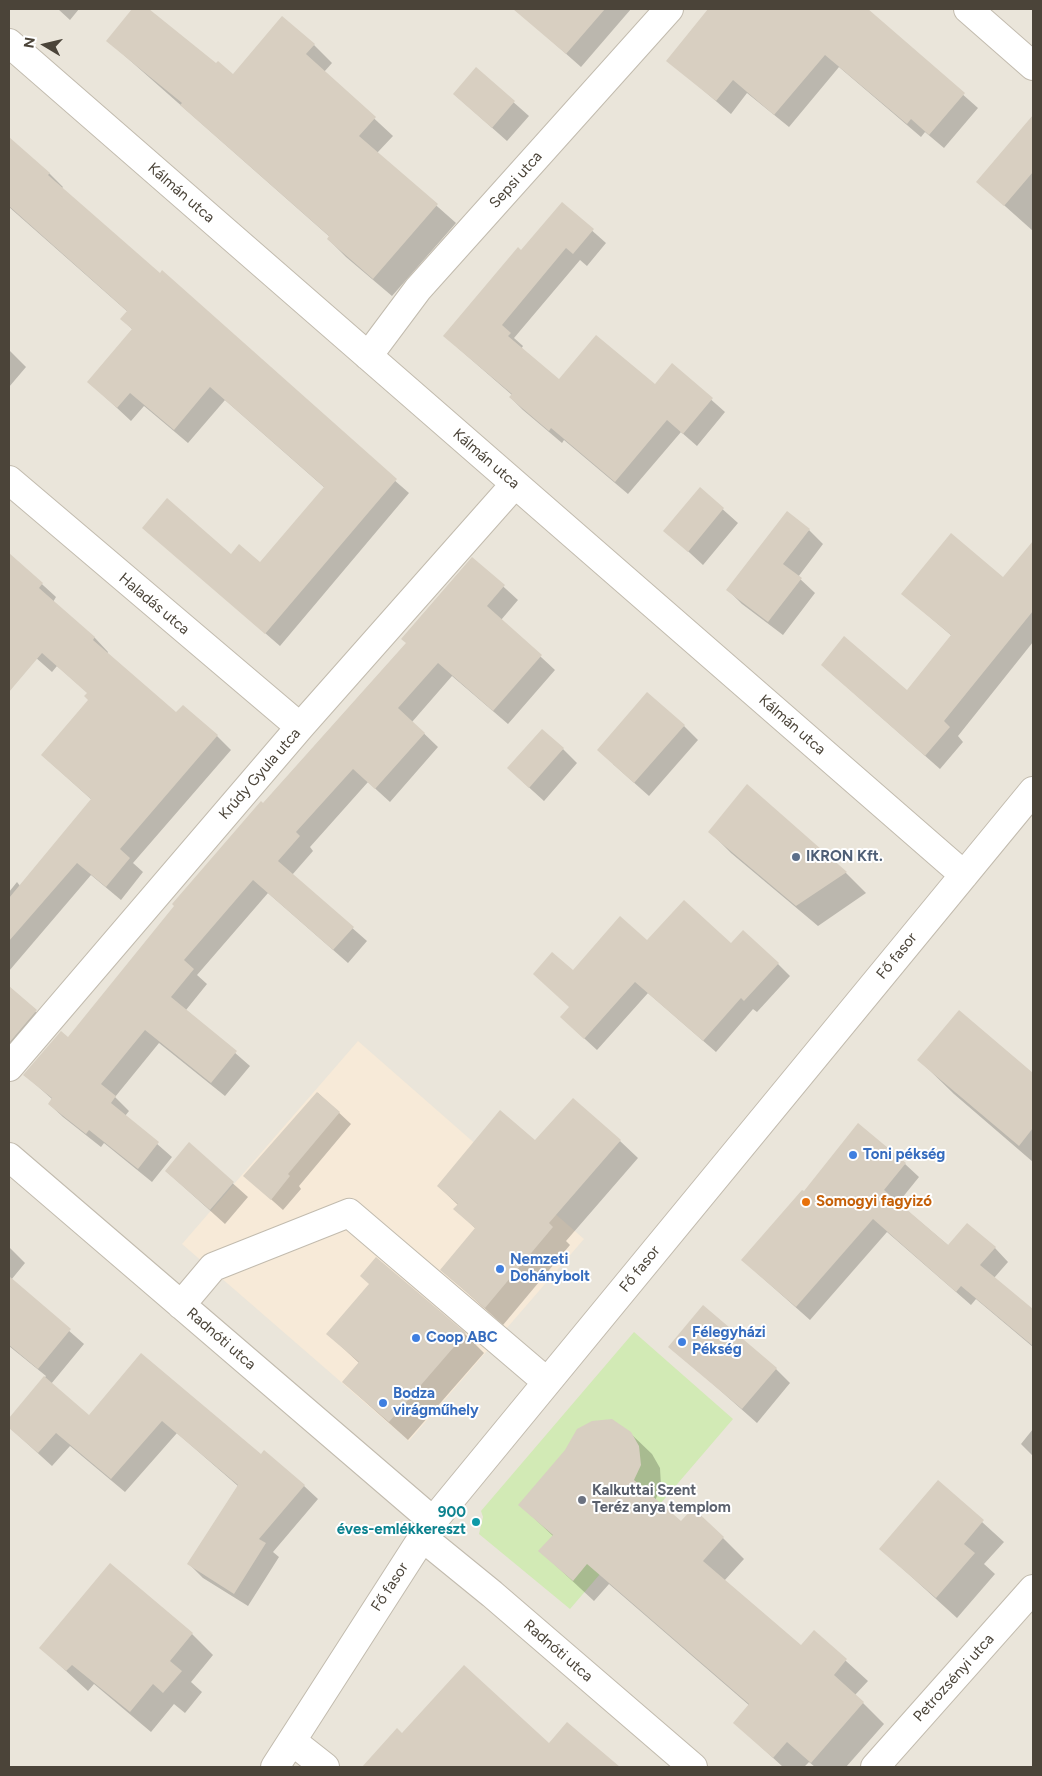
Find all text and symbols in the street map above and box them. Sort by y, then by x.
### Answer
north arrow [20,20,70,70]
text: N [20,36,39,49]
street label: Sepsi utca [486,148,546,212]
street label: Kálmán utca [144,159,218,227]
street label: Kálmán utca [449,425,523,493]
street label: Haladás utca [115,569,193,639]
street label: Kálmán utca [755,691,829,759]
street label: Krúdy Gyula utca [215,725,305,823]
place label: IKRON Kft. [806,848,883,866]
marker: IKRON Kft. [790,851,802,863]
street label: Fő fasor [873,929,921,983]
place label: Toni pékség [863,1146,945,1164]
marker: Toni pékség [847,1149,859,1161]
place label: Somogyi fagyizó [816,1193,932,1211]
marker: Somogyi fagyizó [800,1196,812,1208]
street label: Fő fasor [616,1242,664,1296]
place label: Nemzeti Dohánybolt [510,1251,590,1286]
marker: Nemzeti Dohánybolt [494,1263,506,1275]
street label: Radnóti utca [183,1304,259,1374]
place label: Félegyházi Pékség [692,1324,766,1359]
place label: Coop ABC [426,1329,498,1347]
marker: Coop ABC [410,1332,422,1344]
marker: Félegyházi Pékség [676,1336,688,1348]
place label: Bodza virágműhely [393,1385,479,1420]
marker: Bodza virágműhely [377,1397,389,1409]
place label: Kalkuttai Szent Teréz anya templom [592,1482,731,1517]
marker: Kalkuttai Szent Teréz anya templom [576,1494,588,1506]
place label: 900 éves-emlékkereszt [337,1504,466,1539]
marker: 900 éves-emlékkereszt [470,1516,482,1528]
street label: Fő fasor [368,1559,412,1615]
street label: Radnóti utca [520,1616,596,1686]
street label: Petrozsényi utca [910,1630,998,1726]

